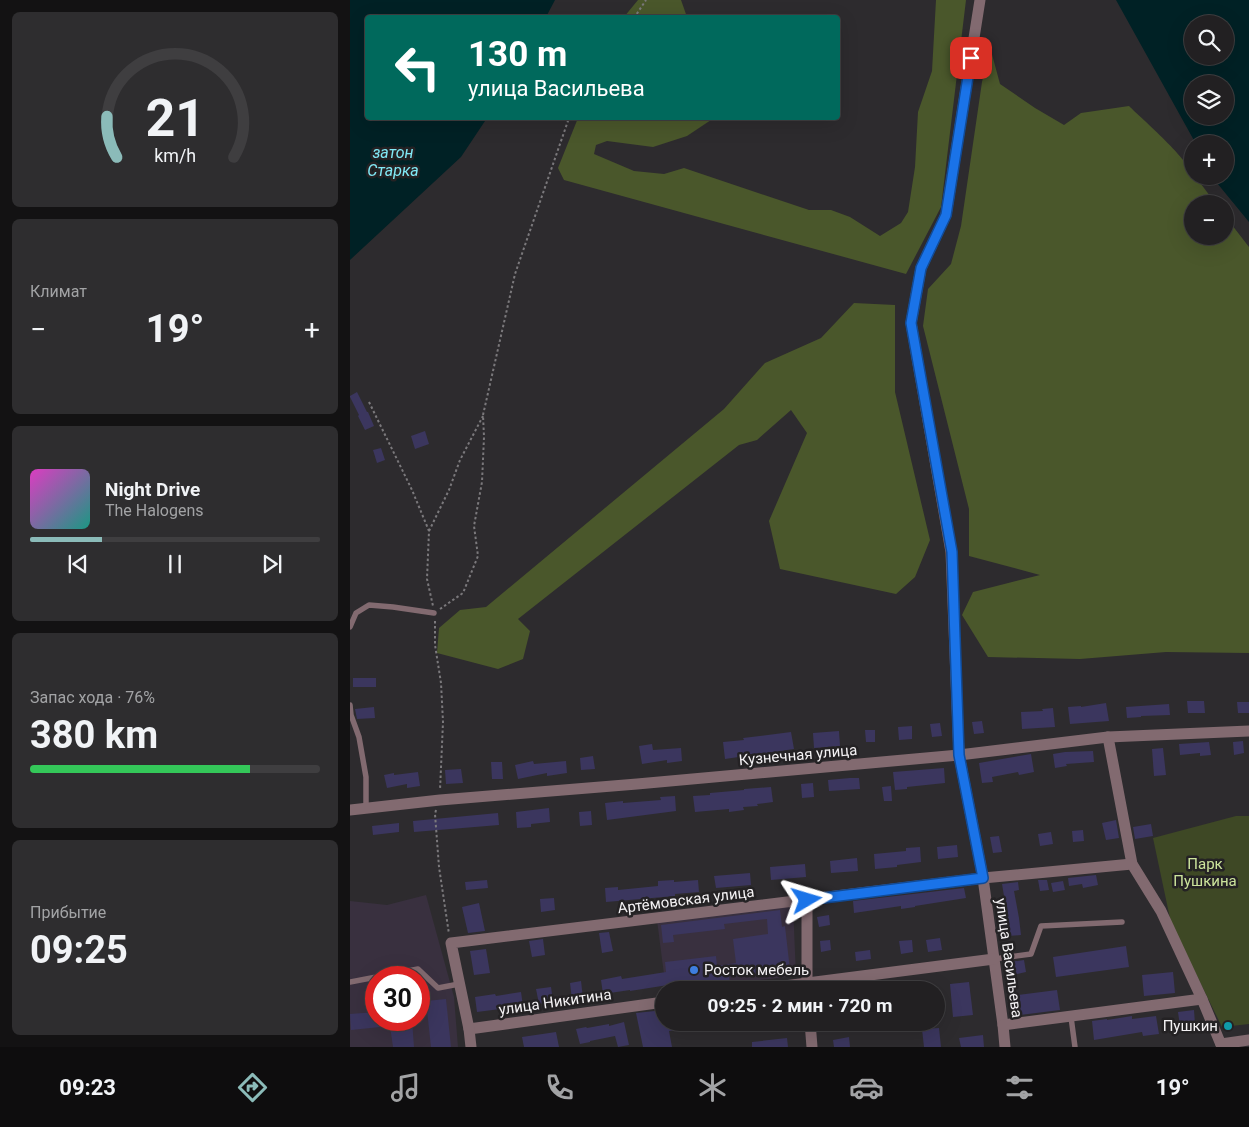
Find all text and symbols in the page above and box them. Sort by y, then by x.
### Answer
map controls [1184,15,1234,245]
button: search [1184,15,1234,65]
text: 130 m [468,34,567,75]
icon: left [385,35,450,100]
pin [950,37,992,79]
icon: arrive [957,44,985,72]
button: layers [1184,75,1234,125]
text: улица Васильева [468,76,645,101]
text: 21 [145,88,205,149]
button: + [1184,135,1234,185]
water label: затон Старка [367,143,419,180]
text: km/h [154,145,196,166]
button: − [1184,195,1234,245]
text: Климат [30,282,87,301]
text: 19° [146,307,204,351]
text: − [30,313,46,346]
text: + [304,313,320,346]
text: Night Drive [105,478,200,501]
text: The Halogens [105,501,204,520]
icon: previous [64,550,92,578]
icon: pause [161,550,189,578]
icon: next [258,550,286,578]
text: Запас хода · 76% [30,688,155,707]
text: 380 km [30,713,158,757]
street label: Кузнечная улица [738,741,858,769]
park label: Парк Пушкина [1173,855,1237,890]
position arrow [780,873,832,925]
street label: Артёмовская улица [617,883,755,917]
street label: улица Васильева [992,897,1026,1019]
text: Прибытие [30,903,106,922]
text: 09:25 [30,928,128,972]
place label: Росток мебель [704,961,809,979]
marker: Росток мебель [688,964,700,976]
speed limit sign: 30 [365,966,430,1031]
street label: улица Никитина [497,985,613,1019]
text: 09:25 · 2 мин · 720 m [708,994,892,1017]
place label: Пушкин [1163,1017,1218,1035]
marker: Пушкин [1222,1020,1234,1032]
icon: directions [235,1070,270,1105]
icon: music [388,1070,423,1105]
icon: phone [542,1070,577,1105]
icon: climate [695,1070,730,1105]
icon: car [849,1070,884,1105]
icon: filters [1002,1070,1037,1105]
text: 09:23 [59,1075,116,1100]
text: 19° [1156,1075,1190,1100]

